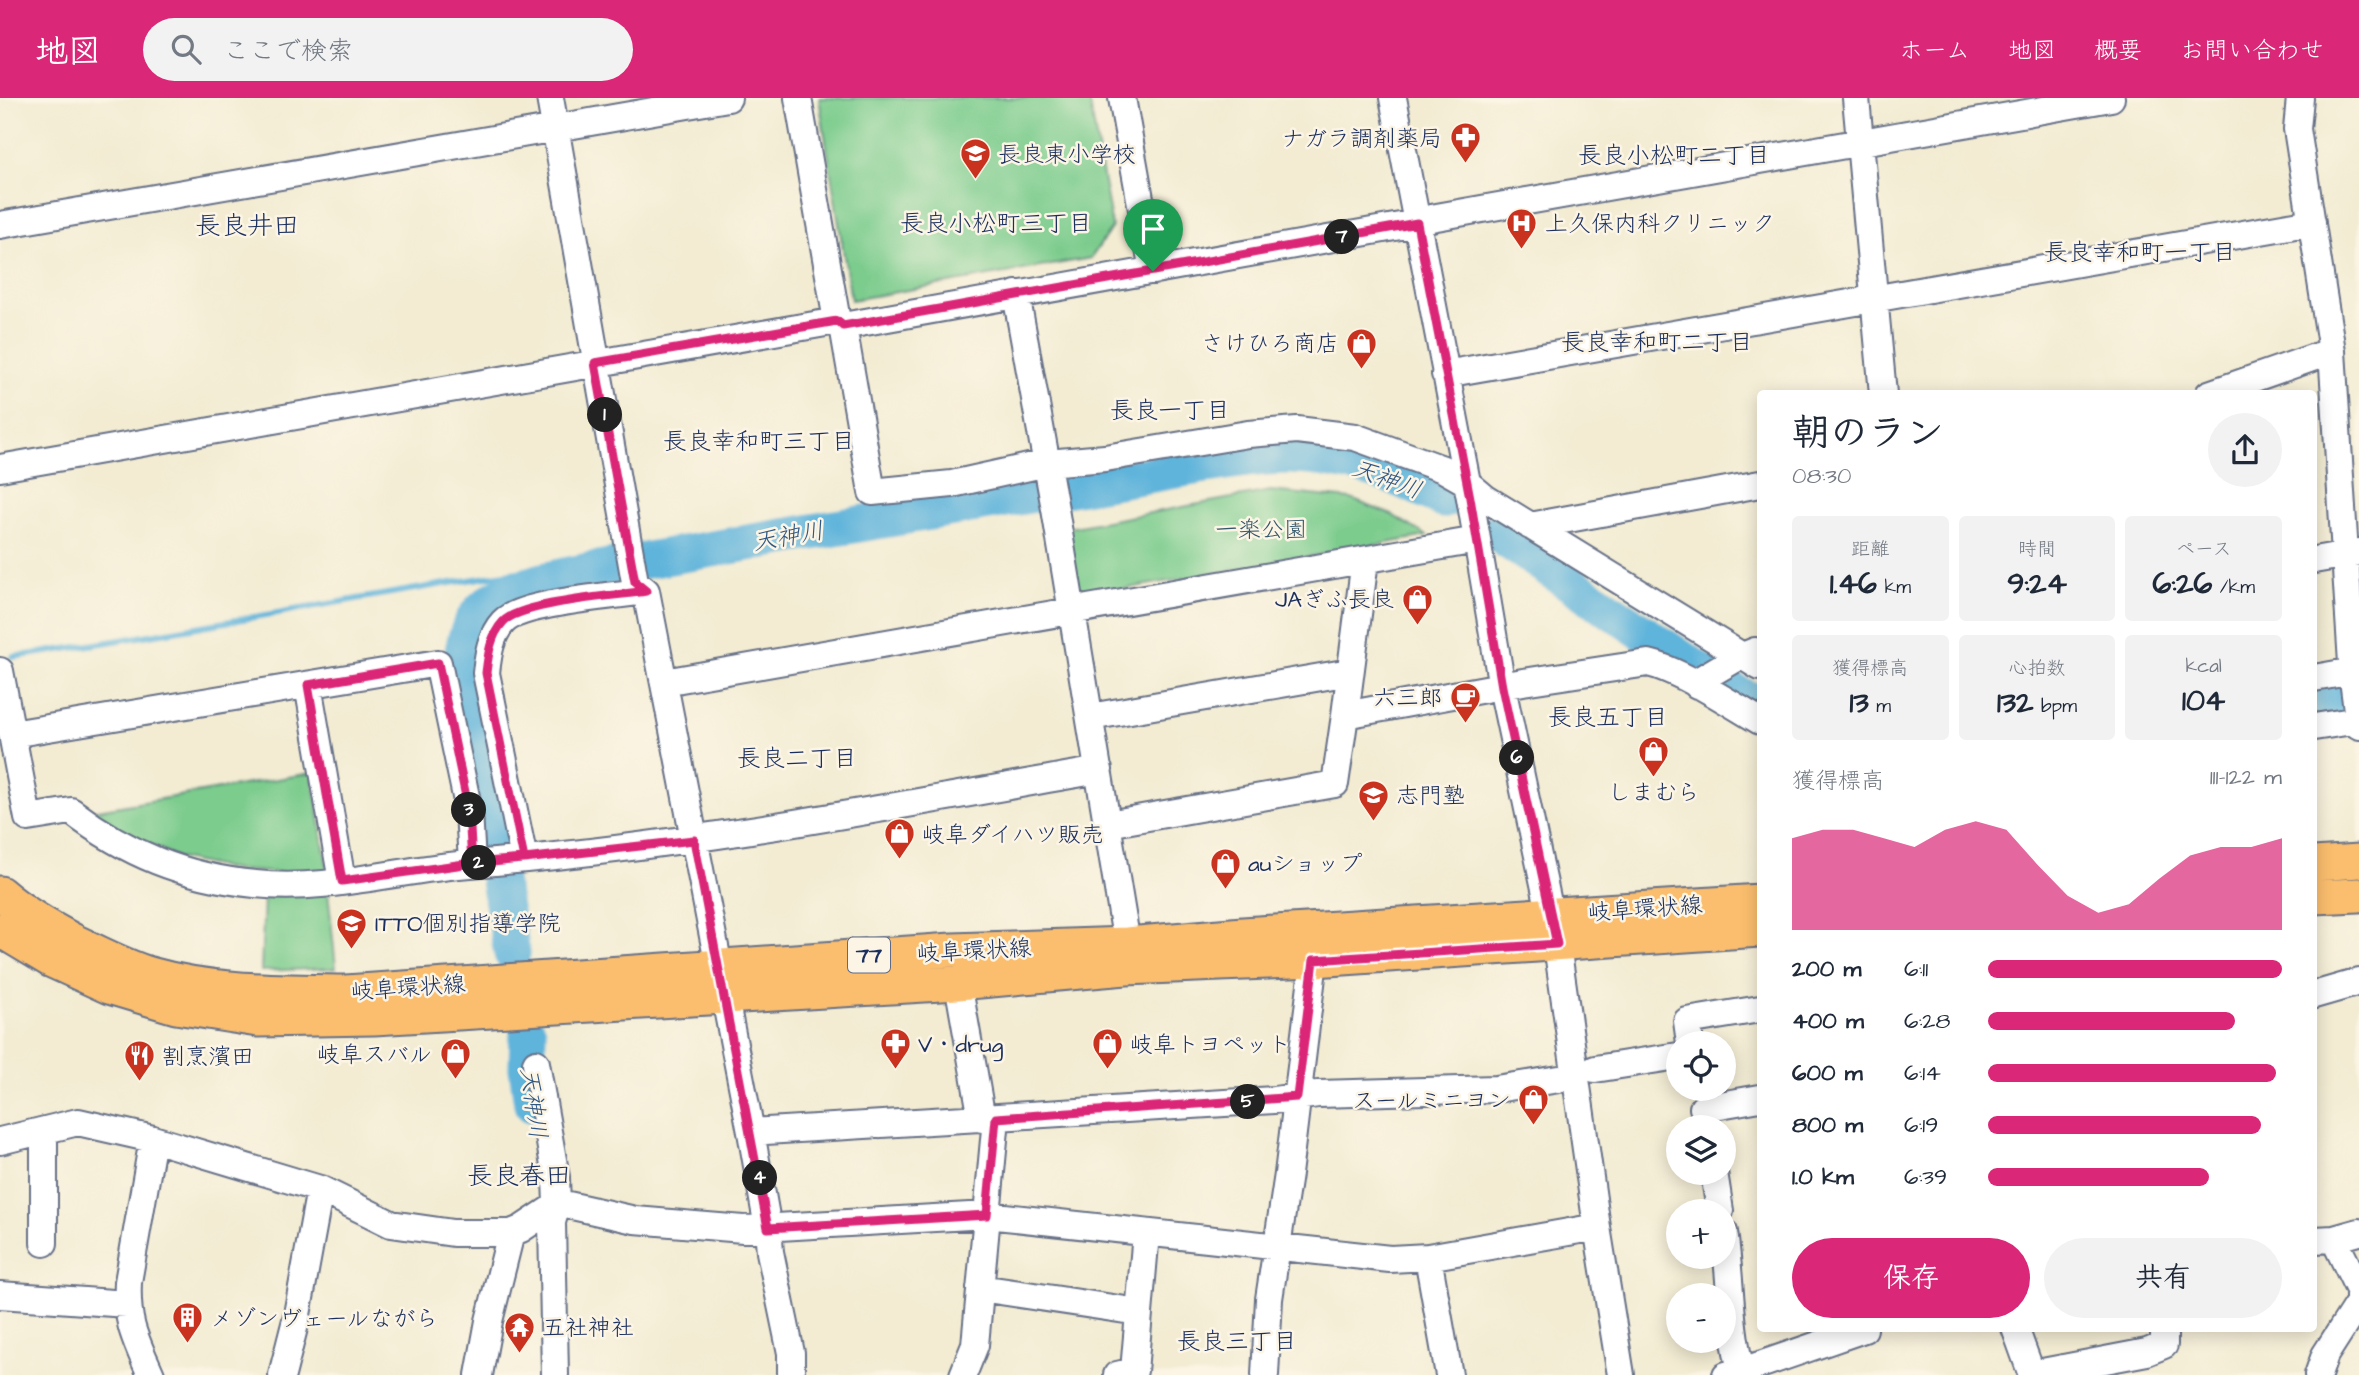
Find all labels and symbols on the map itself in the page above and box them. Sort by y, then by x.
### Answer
pharmacy icon: ナガラ調剤薬局 [1448,121,1482,165]
place label: ナガラ調剤薬局 [1281,123,1442,155]
school or university icon: 長良東小学校 [958,137,992,181]
place label: 長良東小学校 [998,139,1136,171]
district label: 長良小松町二丁目 [1578,139,1770,173]
pin [1123,199,1183,271]
hospital icon: 上久保内科クリニック [1505,206,1539,250]
district label: 長良小松町三丁目 [900,207,1092,241]
district label: 長良井田 [195,208,299,244]
place label: 上久保内科クリニック [1545,208,1775,240]
pin: 7 [1324,220,1360,254]
district label: 長良幸和町一丁目 [2044,236,2236,270]
shop icon: さけひろ商店 [1345,326,1379,370]
district label: 長良幸和町二丁目 [1561,326,1753,360]
place label: さけひろ商店 [1201,328,1339,360]
district label: 長良一丁目 [1110,394,1230,428]
pin: 1 [588,398,622,432]
district label: 長良幸和町三丁目 [663,425,855,459]
water label: 天神川 [1347,452,1426,508]
water label: 天神川 [750,514,827,560]
park label: 一楽公園 [1215,514,1307,546]
shop icon: JAぎふ長良 [1400,582,1434,626]
place label: JAぎふ長良 [1275,584,1394,616]
cafe icon: 六三郎 [1448,680,1482,724]
place label: 六三郎 [1373,682,1442,714]
district label: 長良五丁目 [1548,701,1668,735]
shop icon: しまむら [1637,734,1671,778]
pin: 6 [1500,740,1534,776]
district label: 長良二丁目 [737,742,857,776]
place label: しまむら [1608,777,1700,809]
school or university icon: 志門塾 [1356,778,1390,822]
place label: 志門塾 [1396,780,1465,812]
pin: 3 [452,792,486,828]
shop icon: 岐阜ダイハツ販売 [882,817,916,861]
place label: 岐阜ダイハツ販売 [922,819,1104,851]
pin: 2 [462,846,496,880]
shop icon: auショップ [1208,846,1242,890]
place label: auショップ [1248,848,1362,880]
street label: 岐阜環状線 [1587,889,1704,929]
school or university icon: ITTO個別指導学院 [335,906,369,950]
place label: ITTO個別指導学院 [375,908,561,940]
street label: 岐阜環状線 [916,932,1032,970]
road number: 77 [848,938,890,972]
street label: 岐阜環状線 [350,968,467,1008]
pharmacy icon: V・drug [878,1027,912,1071]
shop icon: 岐阜トヨペット [1090,1027,1124,1071]
place label: V・drug [918,1029,1004,1062]
place label: 岐阜トヨペット [1130,1029,1291,1061]
shop icon: 岐阜スバル [438,1037,472,1081]
restaurant icon: 割烹濱田 [122,1039,156,1083]
place label: 岐阜スバル [317,1039,432,1071]
place label: 割烹濱田 [162,1041,254,1073]
water label: 天神川 [511,1065,555,1141]
shop icon: スールミニヨン [1517,1083,1551,1127]
pin: 5 [1230,1084,1266,1119]
place label: スールミニヨン [1352,1085,1511,1117]
district label: 長良春田 [467,1158,571,1194]
pin: 4 [742,1160,778,1196]
building icon: メゾンヴェールながら [170,1301,204,1345]
place label: メゾンヴェールながら [210,1303,439,1335]
temple icon: 五社神社 [502,1310,536,1354]
place label: 五社神社 [542,1312,634,1344]
district label: 長良三丁目 [1177,1325,1297,1359]

